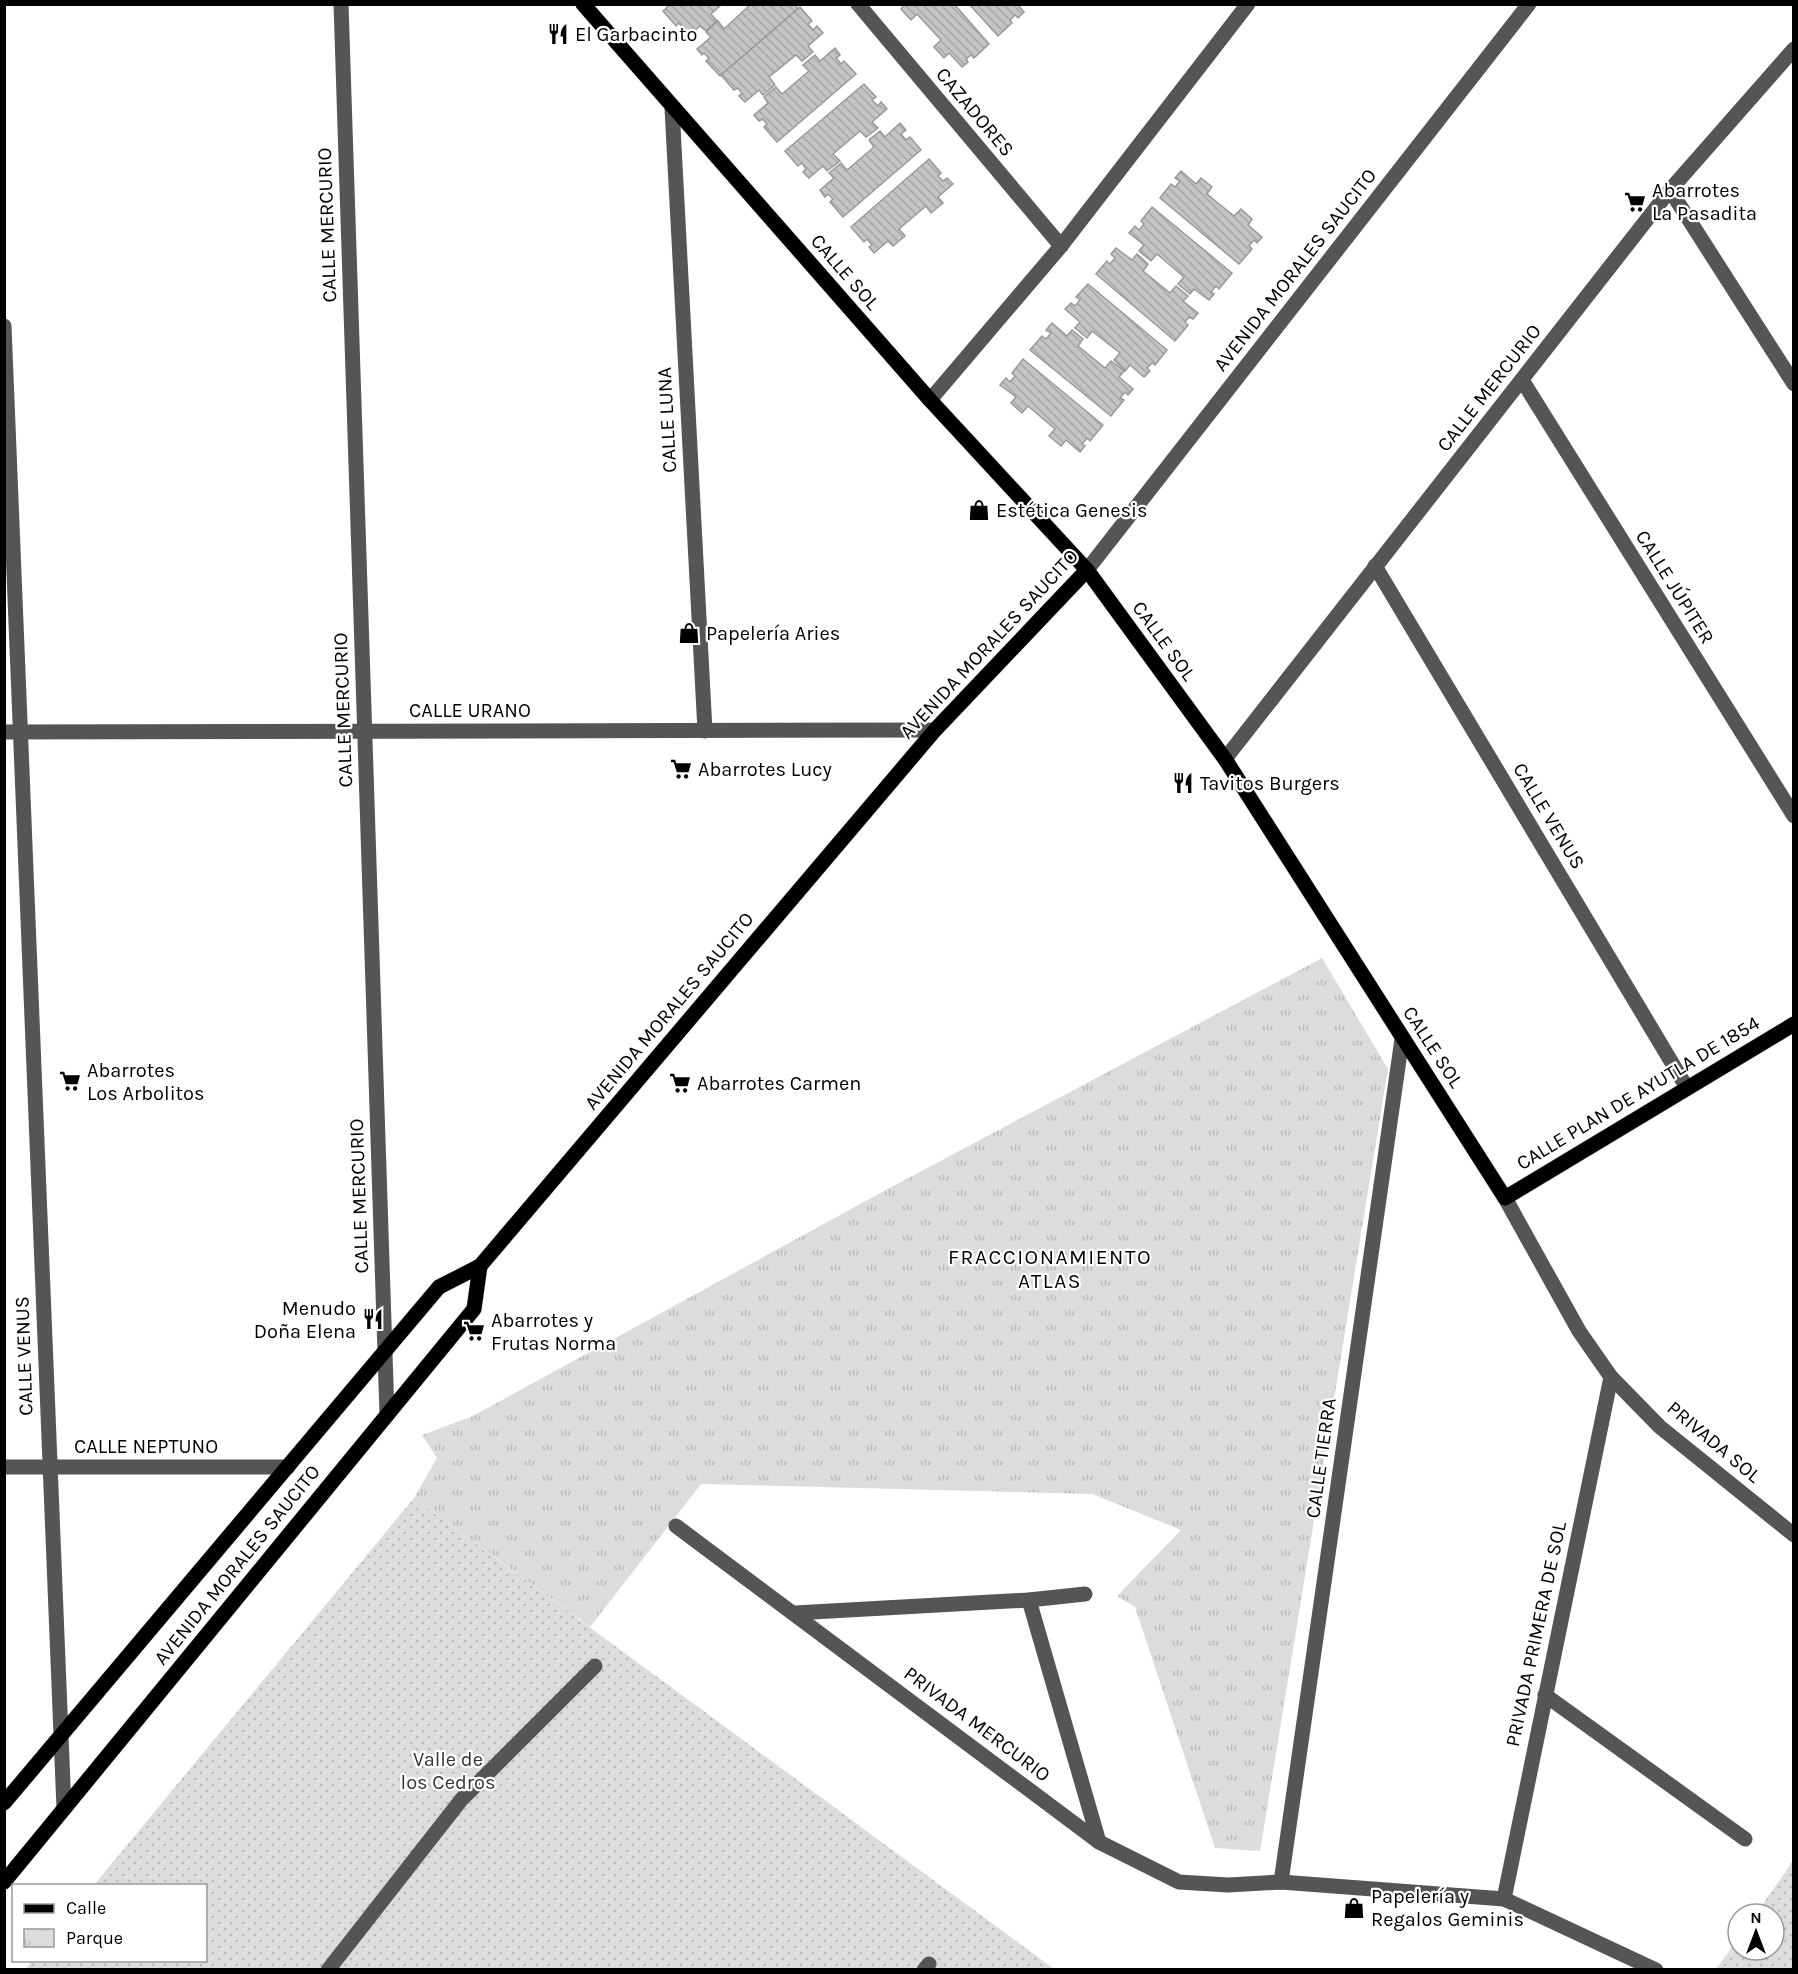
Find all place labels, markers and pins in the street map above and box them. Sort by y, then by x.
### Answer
restaurant icon: El Garbacinto [546,22,570,46]
place label: El Garbacinto [575,23,697,46]
place label: Abarrotes La Pasadita [1652,179,1757,225]
supermarket icon: Abarrotes La Pasadita [1623,190,1647,214]
shop icon: Estética Genesis [967,498,991,522]
place label: Estética Genesis [996,499,1148,522]
shop icon: Papelería Aries [677,621,701,645]
place label: Papelería Aries [706,622,840,645]
supermarket icon: Abarrotes Lucy [669,757,693,781]
place label: Abarrotes Lucy [698,758,832,781]
restaurant icon: Tavitos Burgers [1171,771,1195,795]
place label: Tavitos Burgers [1200,772,1340,795]
place label: Abarrotes Los Arbolitos [87,1059,205,1105]
supermarket icon: Abarrotes Los Arbolitos [58,1069,82,1093]
supermarket icon: Abarrotes Carmen [668,1071,692,1095]
place label: Abarrotes Carmen [697,1072,861,1095]
place label: Menudo Doña Elena [254,1297,356,1343]
restaurant icon: Menudo Doña Elena [361,1307,385,1331]
place label: Abarrotes y Frutas Norma [491,1309,616,1355]
supermarket icon: Abarrotes y Frutas Norma [462,1319,486,1343]
place label: Papelería y Regalos Geminis [1371,1885,1524,1931]
shop icon: Papelería y Regalos Geminis [1342,1896,1366,1920]

